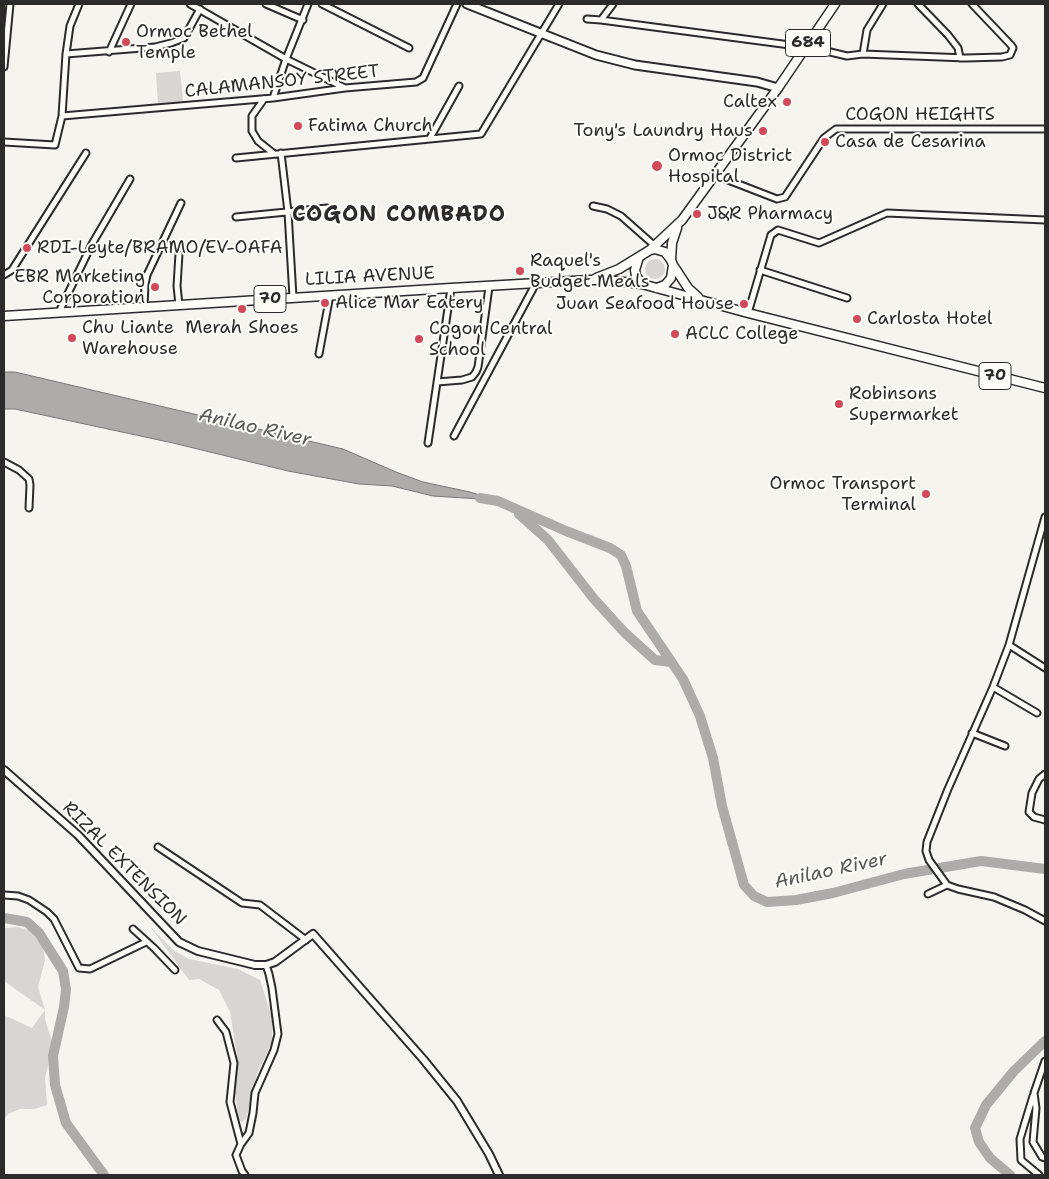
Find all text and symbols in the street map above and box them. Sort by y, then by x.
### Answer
place label: Ormoc Bethel Temple [136,21,253,64]
road number: 684 [786,29,830,56]
marker: Ormoc Bethel Temple [120,36,132,48]
street label: CALAMANSOY STREET [184,61,380,103]
place label: Caltex [723,91,777,113]
marker: Caltex [781,96,793,108]
street label: COGON HEIGHTS [845,104,995,126]
place label: Fatima Church [308,115,433,137]
marker: Fatima Church [292,120,304,132]
place label: Tony's Laundry Haus [574,120,753,142]
marker: Tony's Laundry Haus [757,125,769,137]
place label: Casa de Cesarina [835,131,986,153]
marker: Casa de Cesarina [819,136,831,148]
place label: Ormoc District Hospital [668,145,792,188]
marker: Ormoc District Hospital [650,159,664,173]
district label: COGON COMBADO [290,202,508,228]
place label: J&R Pharmacy [707,203,833,225]
marker: J&R Pharmacy [691,208,703,220]
place label: RDI-Leyte/BRAMO/EV-OAFA [37,237,283,259]
marker: RDI-Leyte/BRAMO/EV-OAFA [21,242,33,254]
place label: Raquel's Budget Meals [530,250,650,292]
street label: LILIA AVENUE [305,263,435,291]
marker: Raquel's Budget Meals [514,265,526,277]
place label: EBR Marketing Corporation [14,266,145,308]
marker: EBR Marketing Corporation [149,281,161,293]
road number: 70 [254,286,286,312]
place label: Alice Mar Eatery [335,292,483,314]
place label: Juan Seafood House [556,293,734,315]
marker: Alice Mar Eatery [319,297,331,309]
marker: Juan Seafood House [738,298,750,310]
marker: Merah Shoes [236,303,248,315]
place label: Carlosta Hotel [867,308,993,330]
marker: Carlosta Hotel [851,313,863,325]
place label: Chu Liante Warehouse [82,317,178,359]
place label: Merah Shoes [185,317,299,339]
place label: Cogon Central School [429,318,553,360]
place label: ACLC College [685,323,799,345]
marker: ACLC College [669,328,681,340]
marker: Chu Liante Warehouse [66,332,78,344]
marker: Cogon Central School [413,333,425,345]
road number: 70 [979,362,1011,390]
place label: Robinsons Supermarket [849,383,959,426]
marker: Robinsons Supermarket [833,398,845,410]
water label: Anilao River [197,404,313,452]
place label: Ormoc Transport Terminal [770,473,916,516]
marker: Ormoc Transport Terminal [920,488,932,500]
street label: RIZAL EXTENSION [58,798,190,930]
water label: Anilao River [773,848,889,894]

